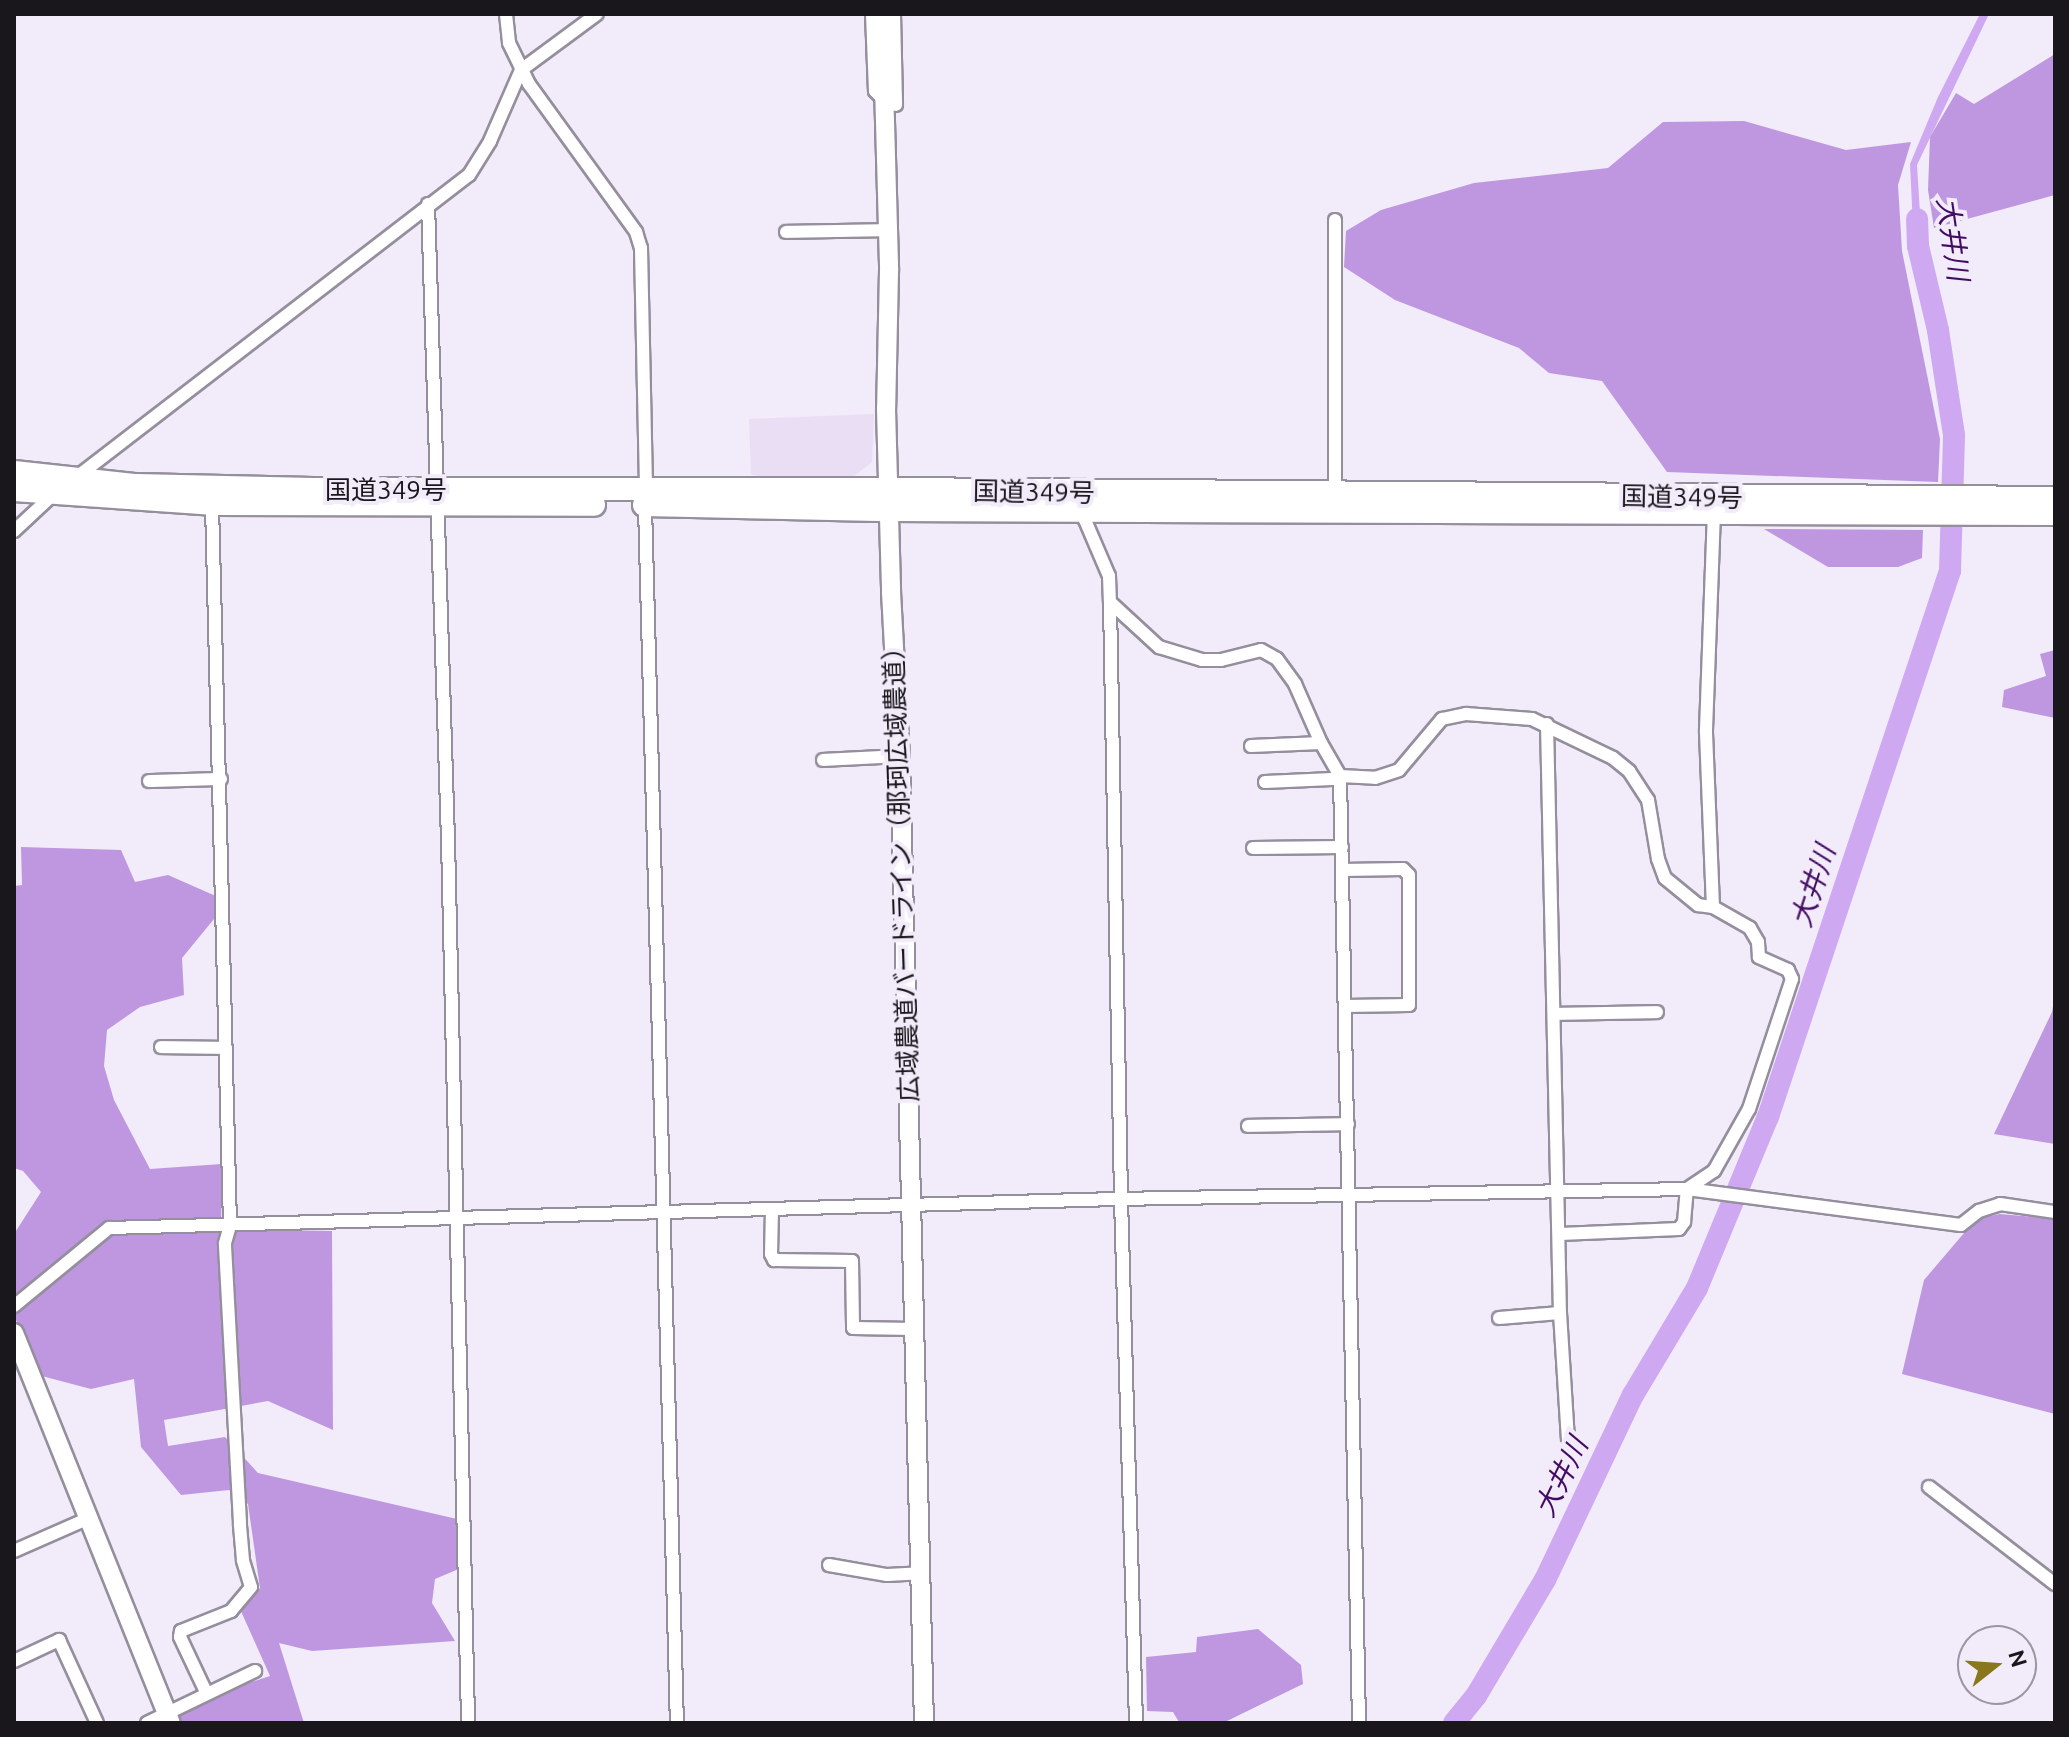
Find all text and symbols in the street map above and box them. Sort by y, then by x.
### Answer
water label: 大井川 [1931,195,1975,283]
street label: 国道349号 [325,474,447,506]
street label: 国道349号 [973,475,1095,509]
street label: 国道349号 [1621,480,1743,514]
street label: 広域農道バードライン（那珂広域農道） [877,634,925,1102]
water label: 大井川 [1784,841,1842,931]
water label: 大井川 [1527,1432,1595,1522]
north arrow [1957,1625,2037,1705]
text: N [2004,1647,2033,1670]

